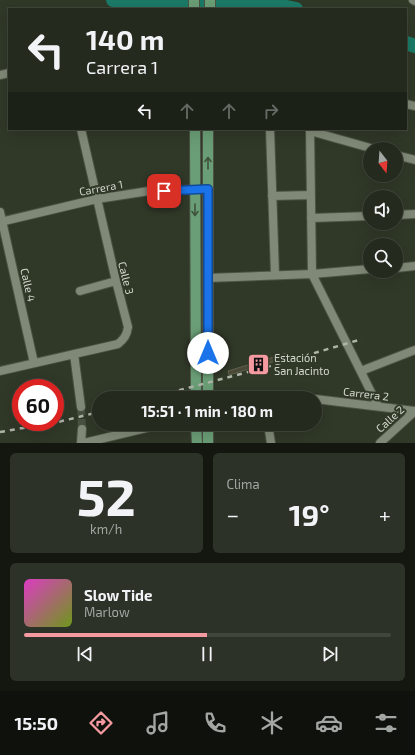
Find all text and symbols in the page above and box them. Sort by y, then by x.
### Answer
text: 140 m [86,22,164,56]
icon: left [20,24,72,76]
text: Carrera 1 [86,56,158,78]
icon: left [134,100,156,122]
icon: ahead [176,100,198,122]
icon: ahead [218,100,240,122]
icon: right [260,100,282,122]
north arrow [363,142,403,182]
map controls [363,142,403,278]
one-way arrow [204,157,212,170]
pin [147,174,181,208]
street label: Carrera 1 [78,177,124,198]
icon: arrive [153,180,175,202]
button: sound [363,190,403,230]
one-way arrow [191,203,199,216]
button: search [363,238,403,278]
street label: Calle 3 [116,260,137,296]
street label: Calle 4 [18,267,39,303]
position arrow [187,332,229,374]
building icon: Estación San Jacinto [245,351,271,377]
place label: Estación San Jacinto [274,351,330,377]
speed limit sign: 60 [12,379,64,431]
street label: Carrera 2 [342,384,390,403]
text: 15:51 · 1 min · 180 m [141,402,273,420]
street label: Calle 2 [373,403,406,435]
text: 52 [77,464,136,526]
text: Clima [227,476,260,492]
text: 19° [289,496,330,532]
text: − [227,501,239,527]
text: + [379,501,391,527]
text: km/h [90,521,122,537]
text: Slow Tide [84,586,152,604]
text: Marlow [84,604,130,620]
icon: previous [74,643,96,665]
icon: pause [196,643,218,665]
icon: next [319,643,341,665]
icon: directions [87,709,115,737]
icon: music [144,709,172,737]
icon: phone [201,709,229,737]
icon: climate [258,709,286,737]
icon: car [315,709,343,737]
icon: filters [372,709,400,737]
text: 15:50 [15,712,58,734]

